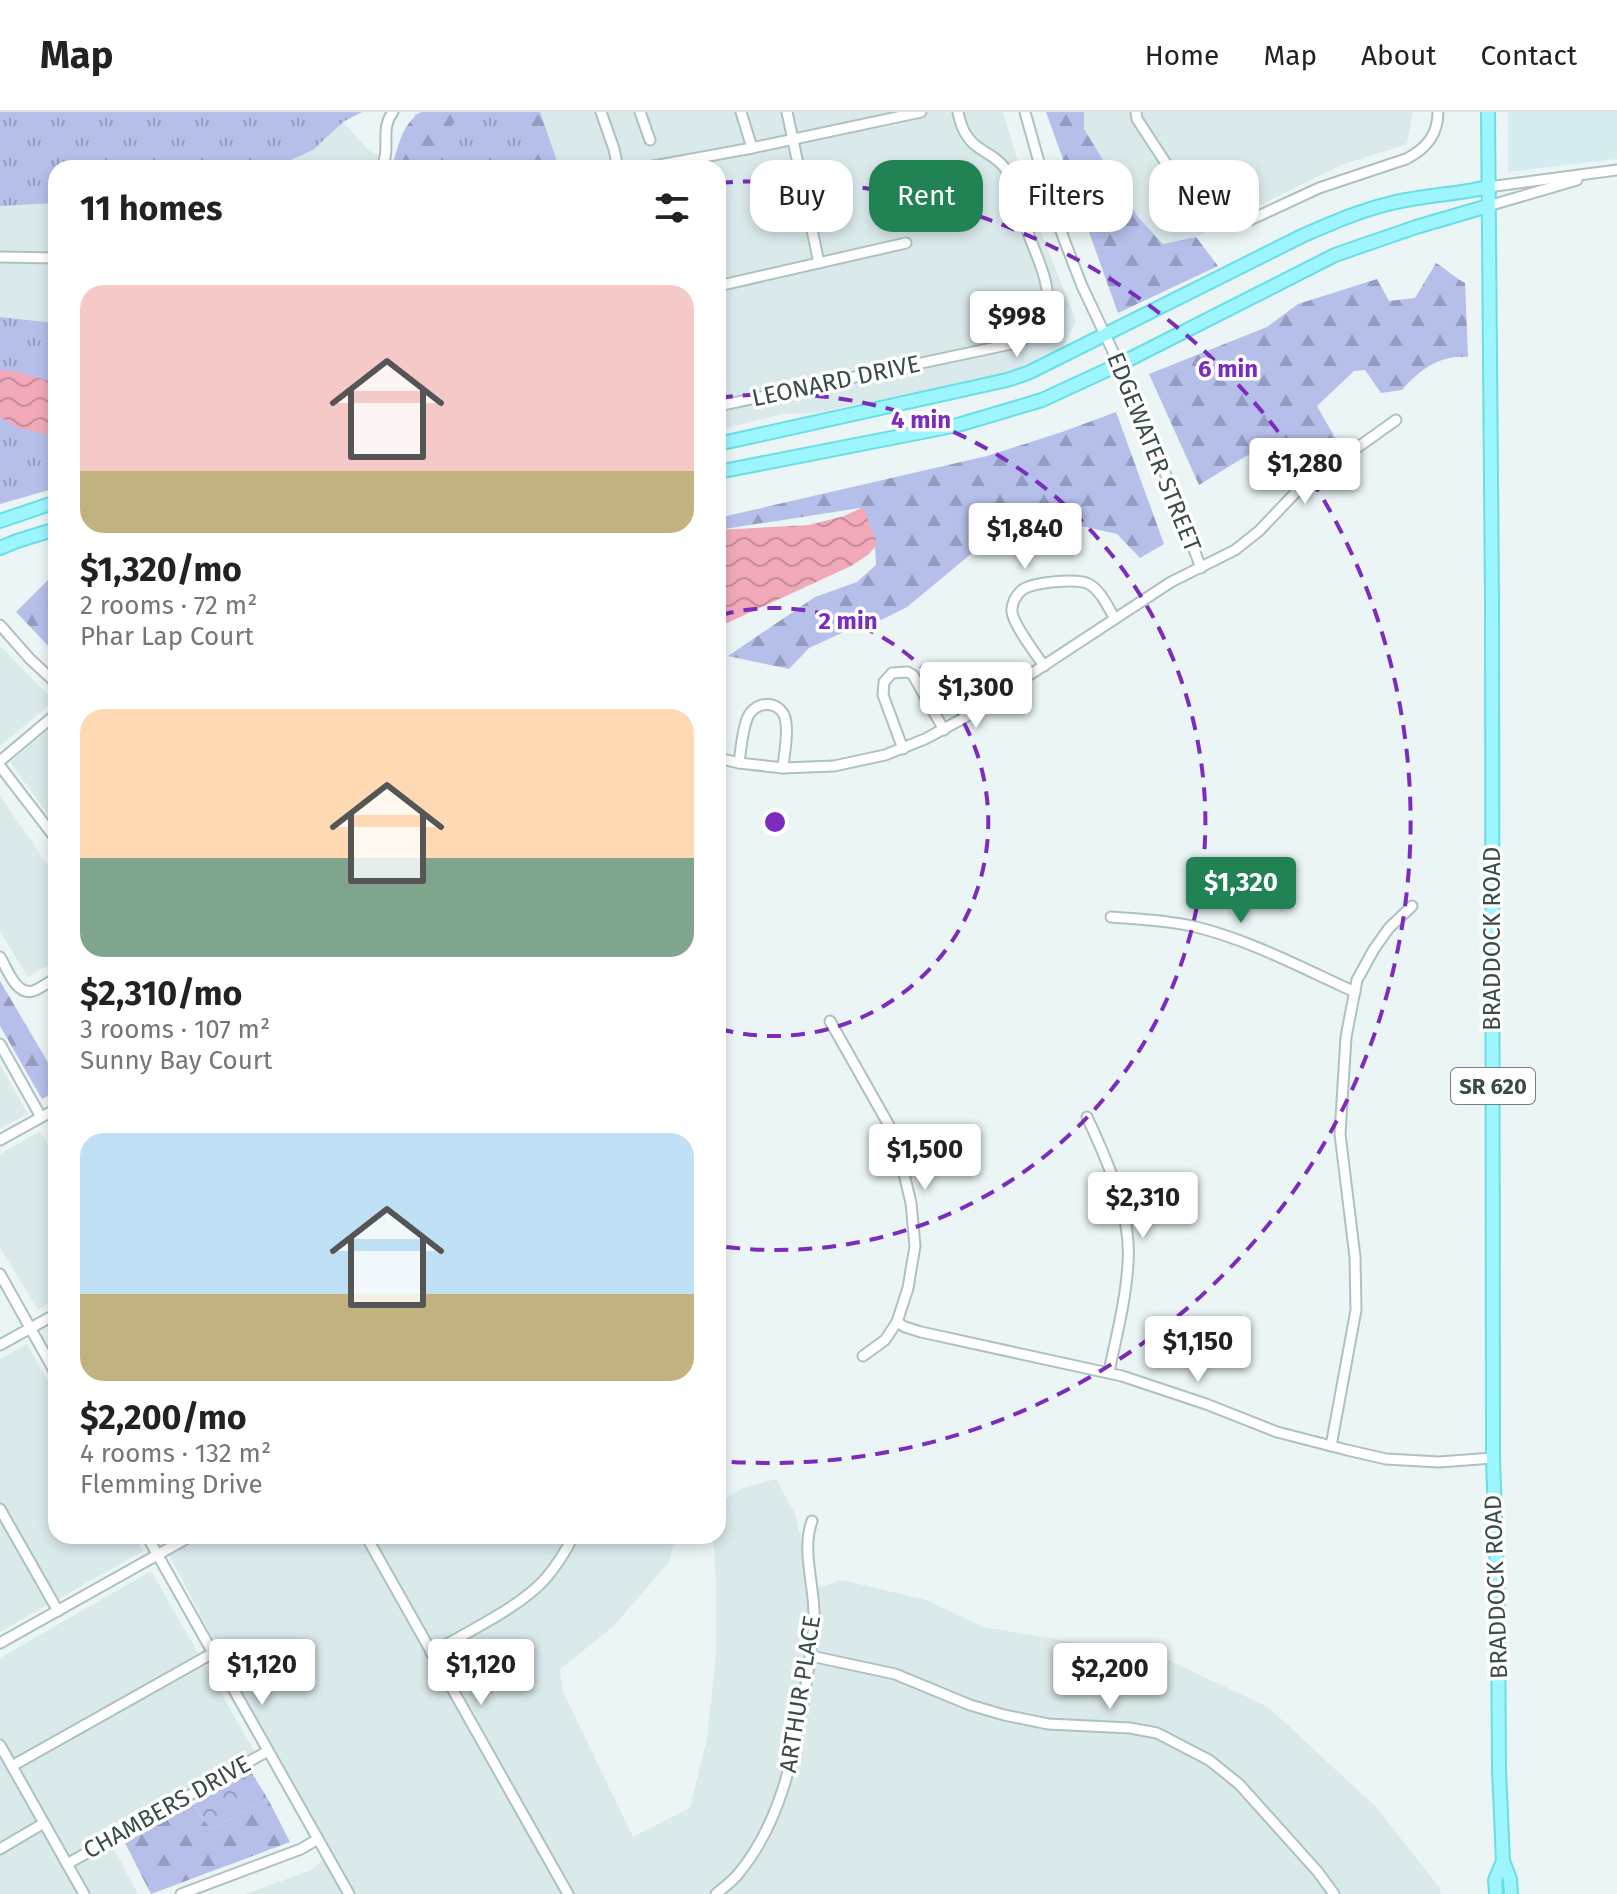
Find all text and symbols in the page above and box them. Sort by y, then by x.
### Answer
text: Map [40,32,113,78]
text: Home [1145,39,1219,72]
text: Map [1263,39,1317,72]
text: About [1361,39,1436,72]
text: Contact [1480,39,1577,72]
chip: Buy [750,160,853,232]
chip: Rent [869,160,983,232]
chip: Filters [999,160,1133,232]
chip: New [1149,160,1259,232]
icon: filters [650,186,694,230]
text: 11 homes [80,188,222,229]
pin: $998 [970,291,1064,359]
text: $998 [988,301,1046,332]
icon: home [315,337,459,481]
street label: EDGEWATER STREET [1101,348,1207,556]
street label: LEONARD DRIVE [750,350,922,412]
text: 6 min [1198,355,1258,383]
text: 4 min [891,406,951,434]
pin: $1,280 [1240,438,1370,506]
text: $1,280 [1267,448,1343,479]
pin: $1,840 [960,503,1090,571]
text: $1,840 [987,513,1063,544]
text: $1,320/mo [80,549,242,590]
text: 2 rooms · 72 m² [80,590,257,621]
text: 2 min [819,607,878,635]
text: Phar Lap Court [80,621,254,652]
pin: $1,300 [911,662,1041,730]
text: $1,300 [938,672,1014,703]
icon: home [315,761,459,905]
centre of rings [761,808,789,836]
street label: BRADDOCK ROAD [1478,847,1506,1031]
pin: $1,320 [1176,857,1306,925]
text: $1,320 [1204,867,1278,898]
text: $2,310/mo [80,973,242,1014]
text: 3 rooms · 107 m² [80,1014,270,1045]
text: Sunny Bay Court [80,1045,272,1076]
road number: SR 620 [1451,1068,1535,1104]
pin: $1,500 [860,1124,990,1192]
text: $1,500 [887,1134,963,1165]
pin: $2,310 [1078,1172,1208,1240]
text: $2,310 [1106,1182,1180,1213]
icon: home [315,1185,459,1329]
pin: $1,150 [1133,1316,1263,1384]
text: $1,150 [1163,1326,1233,1357]
text: $2,200/mo [80,1397,247,1438]
text: 4 rooms · 132 m² [80,1438,271,1469]
text: Flemming Drive [80,1469,263,1500]
street label: BRADDOCK ROAD [1479,1494,1513,1680]
street label: ARTHUR PLACE [774,1613,826,1775]
pin: $1,120 [197,1639,327,1707]
pin: $1,120 [416,1639,546,1707]
pin: $2,200 [1045,1643,1175,1711]
text: $1,120 [227,1649,297,1680]
text: $1,120 [446,1649,516,1680]
text: $2,200 [1071,1653,1149,1684]
street label: CHAMBERS DRIVE [79,1750,255,1864]

